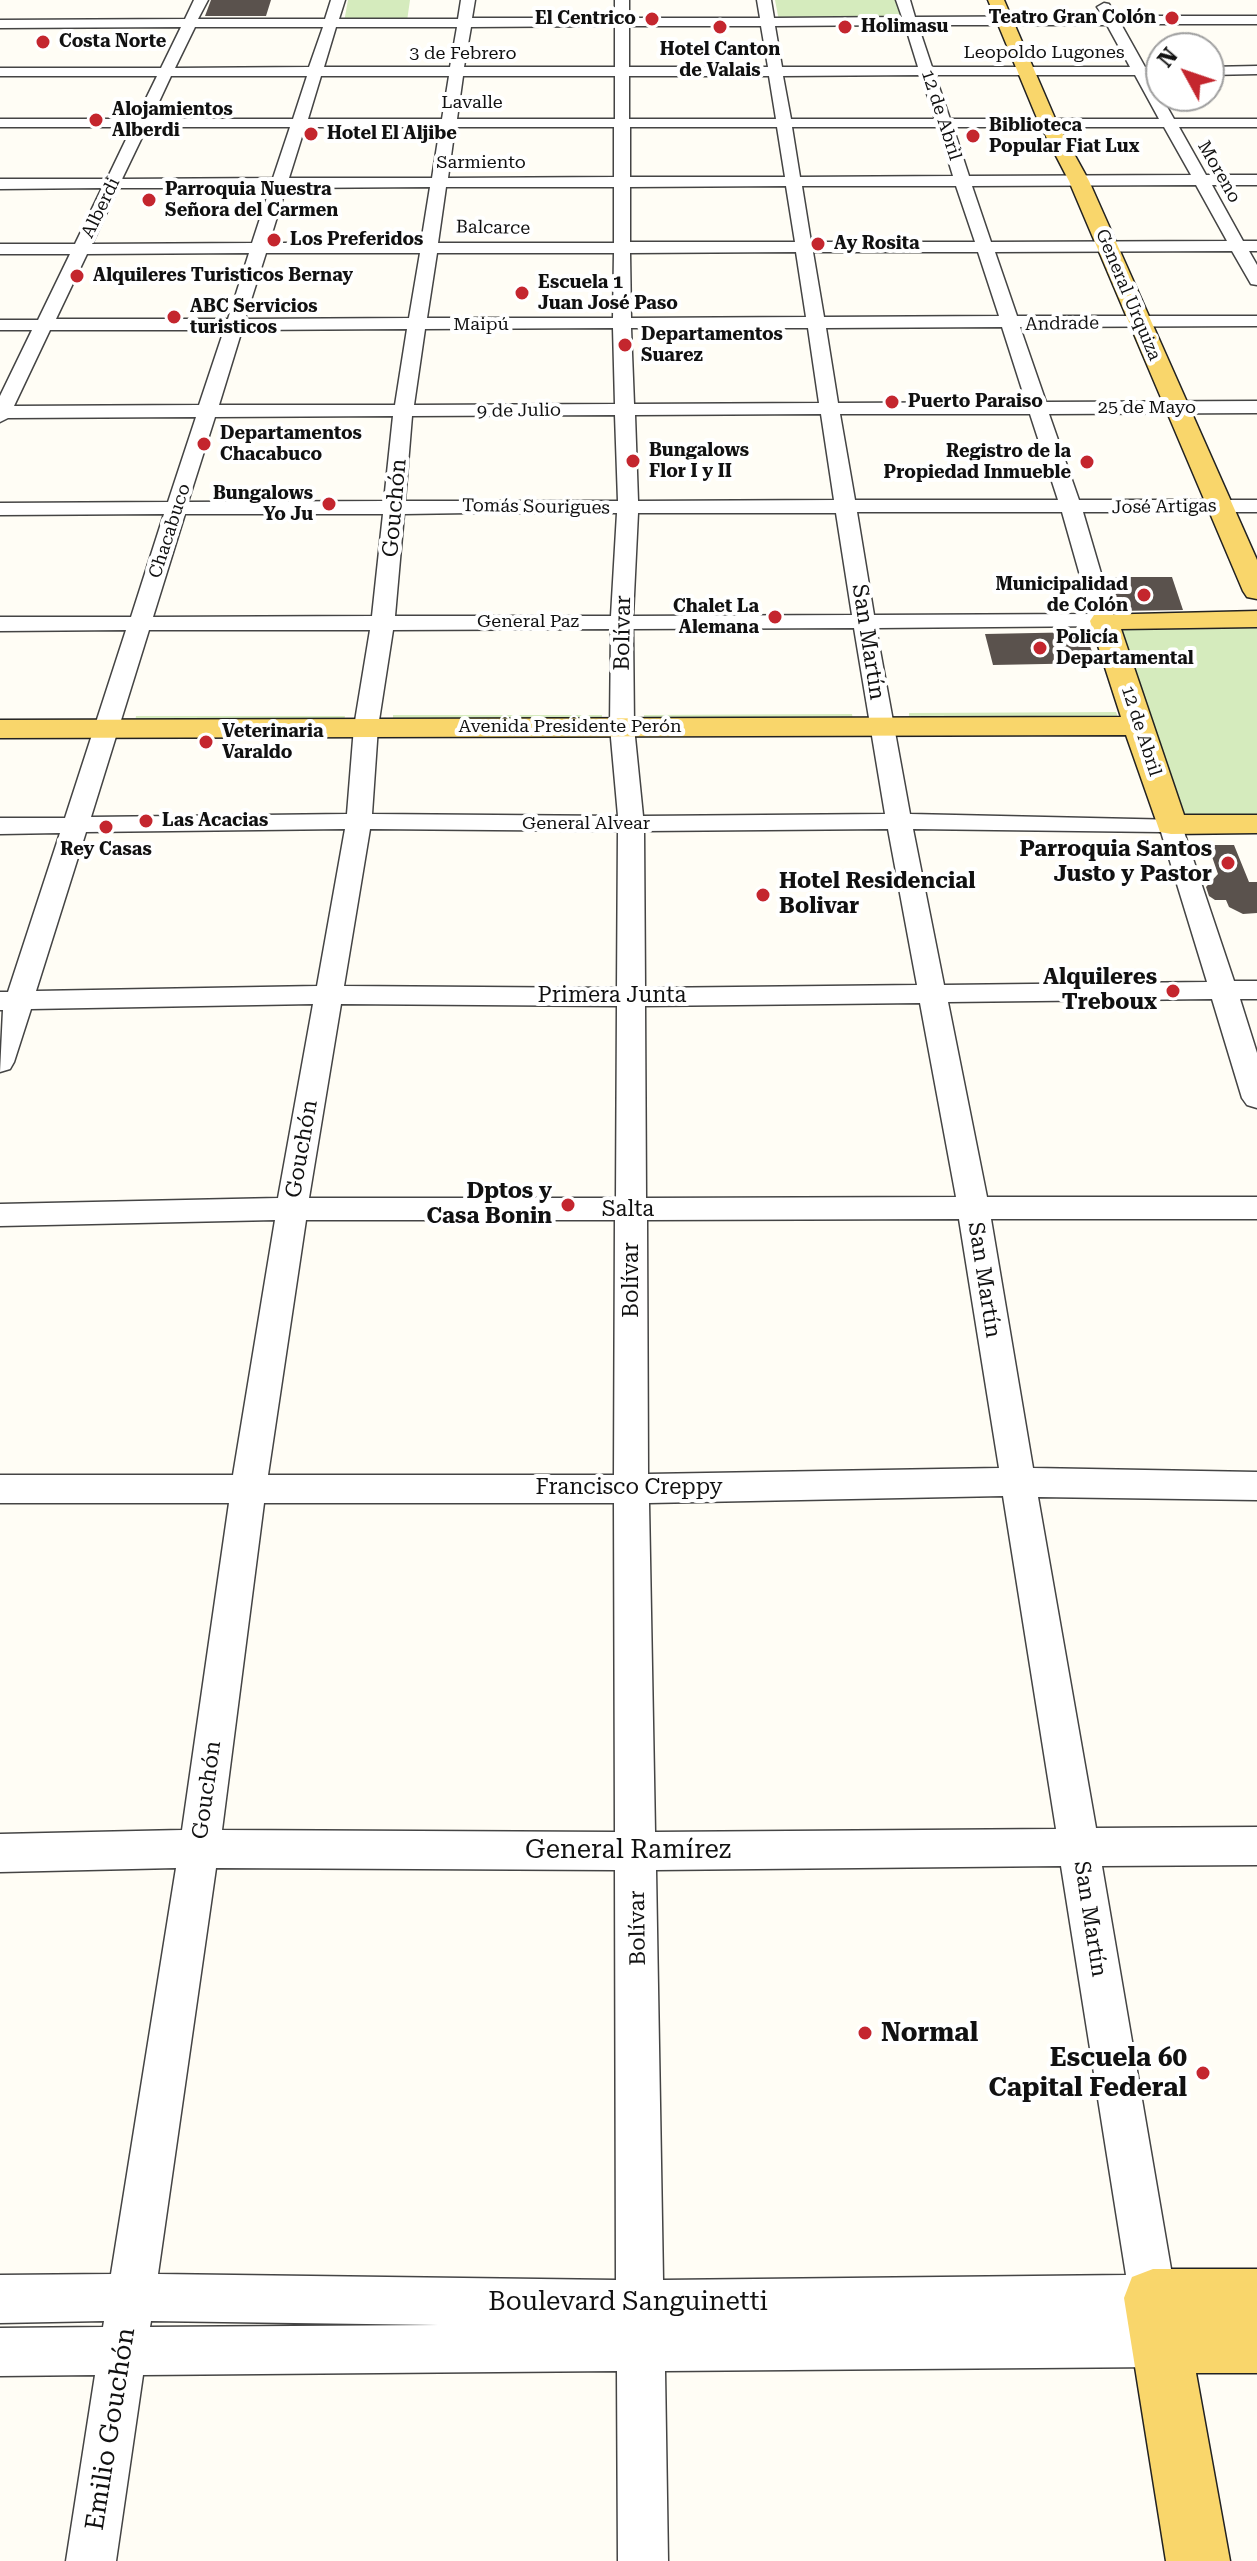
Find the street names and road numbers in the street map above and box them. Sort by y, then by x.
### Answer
street label: Leopoldo Lugones [963,42,1125,64]
street label: 3 de Febrero [409,43,517,65]
street label: 12 de Abril [916,67,966,163]
street label: Lavalle [441,92,503,114]
street label: Moreno [1193,137,1245,207]
street label: Sarmiento [436,152,526,174]
street label: Alberdi [77,174,125,242]
street label: Balcarce [456,217,530,239]
street label: General Urquiza [1091,226,1165,364]
street label: Andrade [1025,313,1099,335]
street label: Maipú [453,314,509,336]
street label: 25 de Mayo [1098,397,1196,419]
street label: 9 de Julio [477,399,561,423]
street label: Gouchón [378,458,412,558]
street label: Chacabuco [145,481,195,581]
street label: Tomás Sourigues [462,495,610,519]
street label: José Artigas [1111,495,1217,519]
street label: San Martín [846,582,890,702]
street label: Bolívar [609,595,637,671]
street label: General Paz [477,611,579,633]
street label: 12 de Abril [1116,683,1166,779]
street label: Avenida Presidente Perón [458,716,682,738]
street label: General Alvear [522,813,650,835]
street label: Primera Junta [538,983,686,1009]
street label: Gouchón [280,1098,324,1200]
street label: Salta [602,1197,654,1223]
street label: San Martín [962,1220,1006,1340]
street label: Bolívar [619,1242,645,1318]
street label: Francisco Creppy [535,1475,723,1501]
street label: Gouchón [187,1739,227,1841]
street label: General Ramírez [525,1834,731,1866]
street label: San Martín [1068,1859,1112,1979]
street label: Bolívar [624,1890,652,1966]
street label: Boulevard Sanguinetti [488,2286,768,2318]
street label: Emilio Gouchón [80,2326,142,2532]

